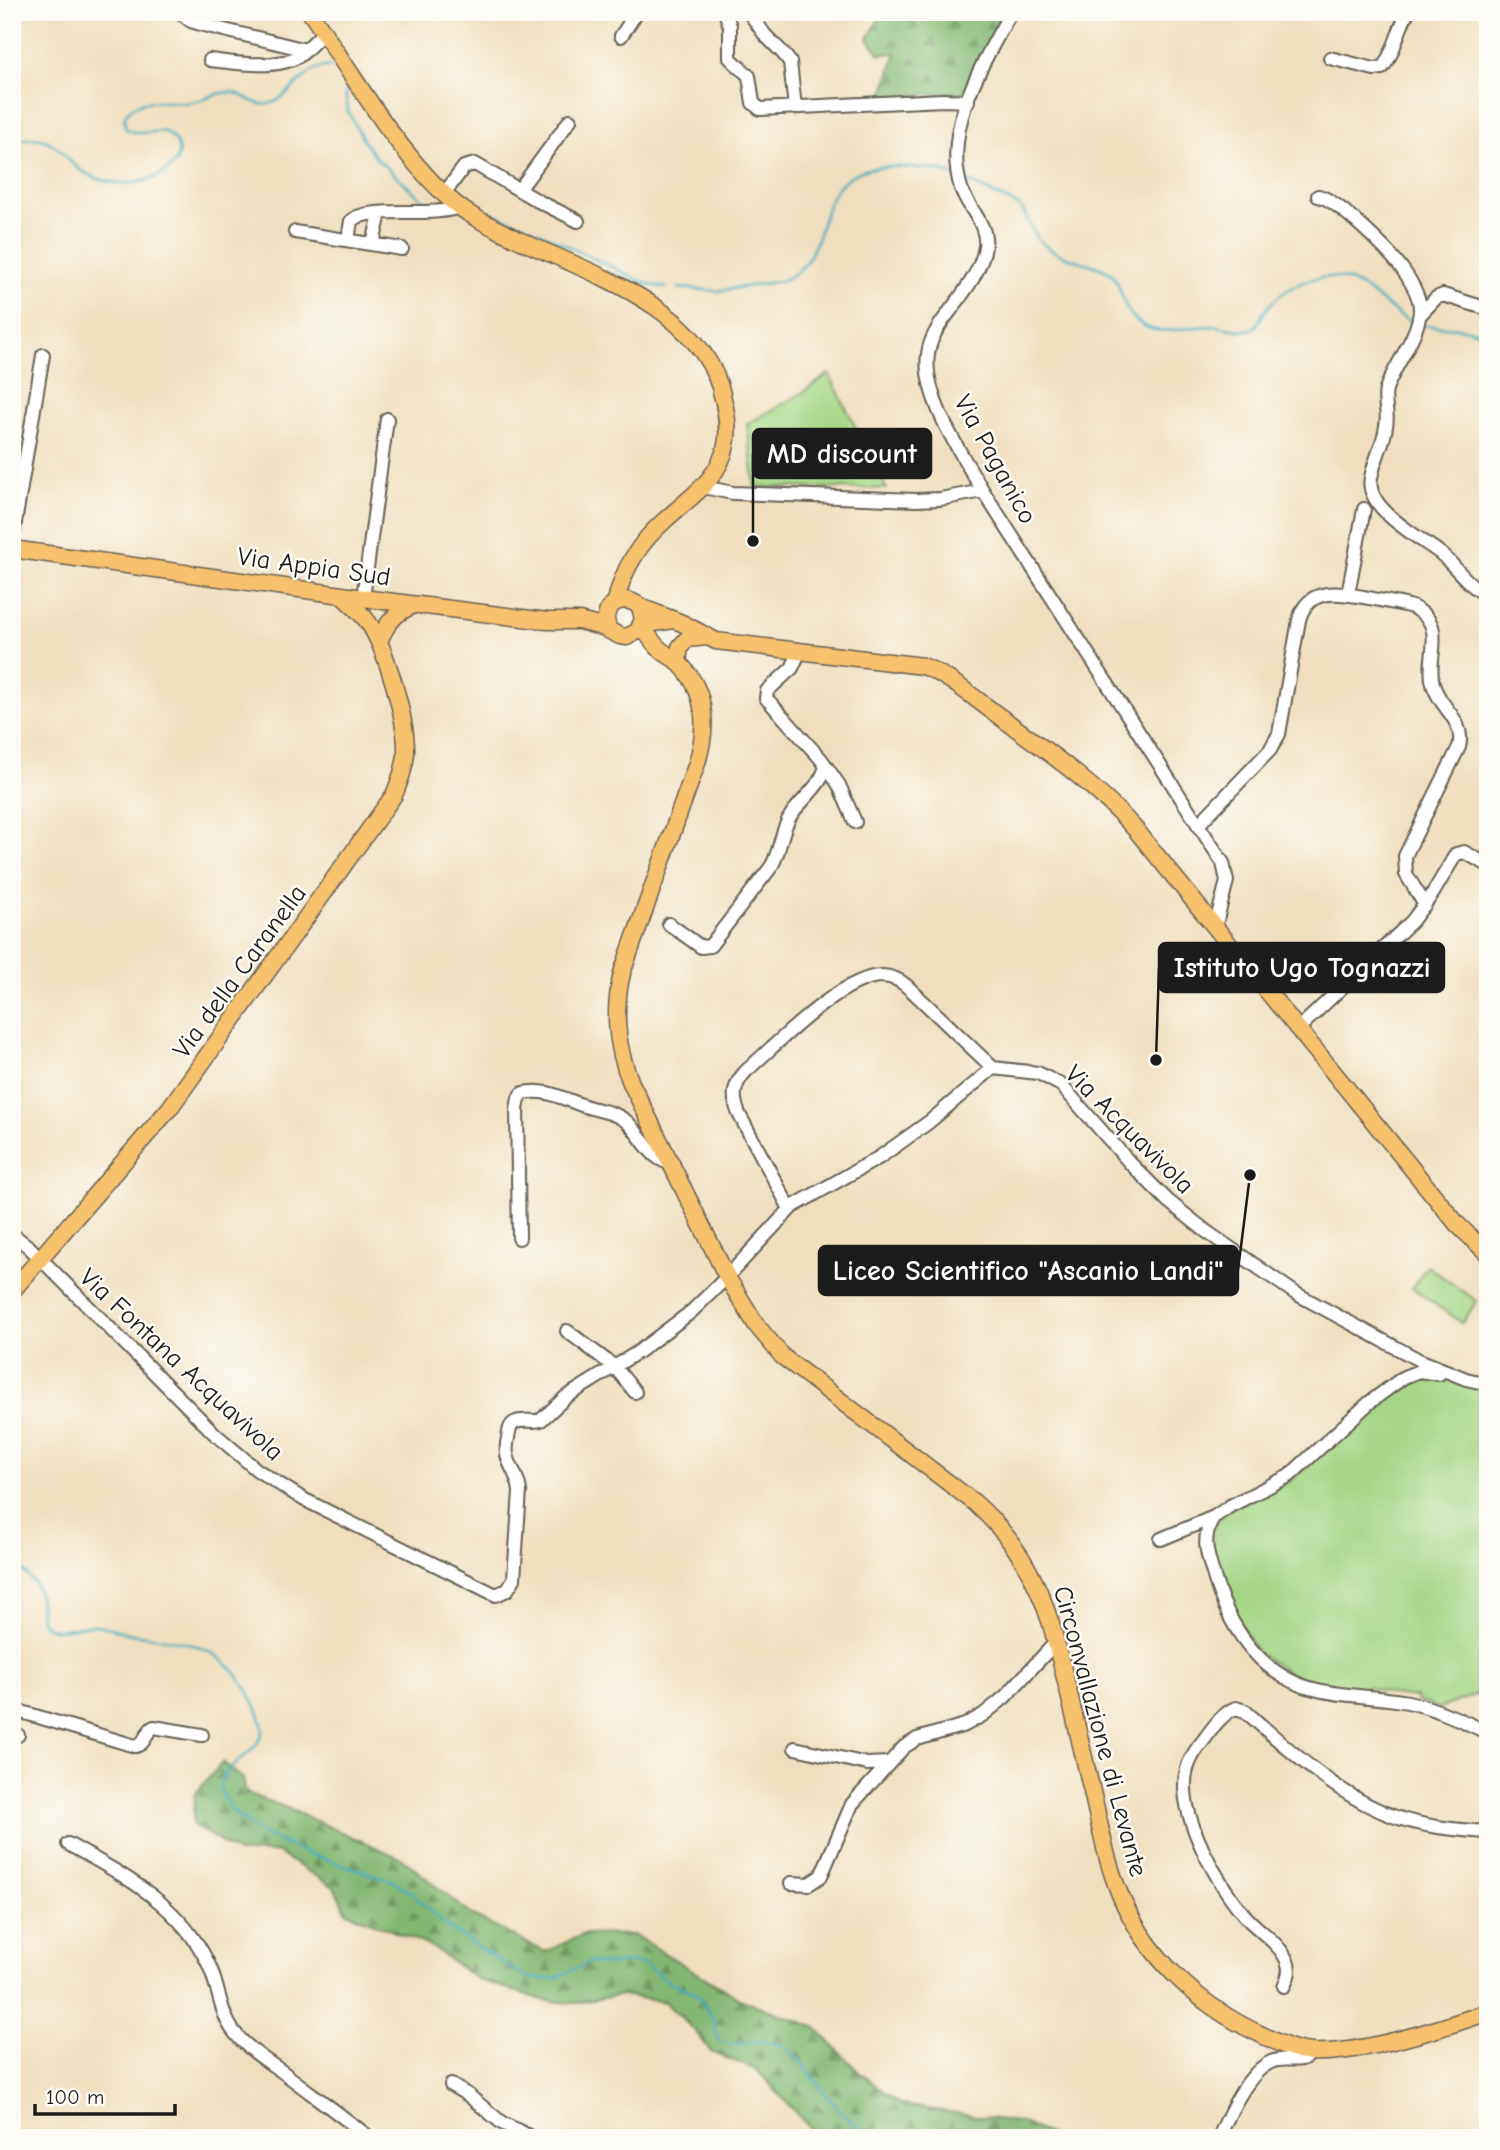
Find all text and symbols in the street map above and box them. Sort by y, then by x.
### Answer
street label: Via Paganico [947,390,1043,529]
callout: MD discount [753,429,931,478]
text: MD discount [767,438,918,470]
street label: Via Appia Sud [235,541,392,593]
street label: Via della Caranella [167,879,313,1064]
callout: Istituto Ugo Tognazzi [1159,943,1444,992]
text: Istituto Ugo Tognazzi [1174,952,1430,984]
street label: Via Acquavivola [1059,1059,1200,1200]
callout: Liceo Scientifico "Ascanio Landi" [819,1246,1238,1295]
text: Liceo Scientifico "Ascanio Landi" [833,1255,1223,1287]
street label: Via Fontana Acquavivola [73,1262,290,1467]
street label: Circonvallazione di Levante [1047,1583,1153,1880]
scale bar [35,2073,175,2117]
text: 100 m [46,2085,104,2109]

